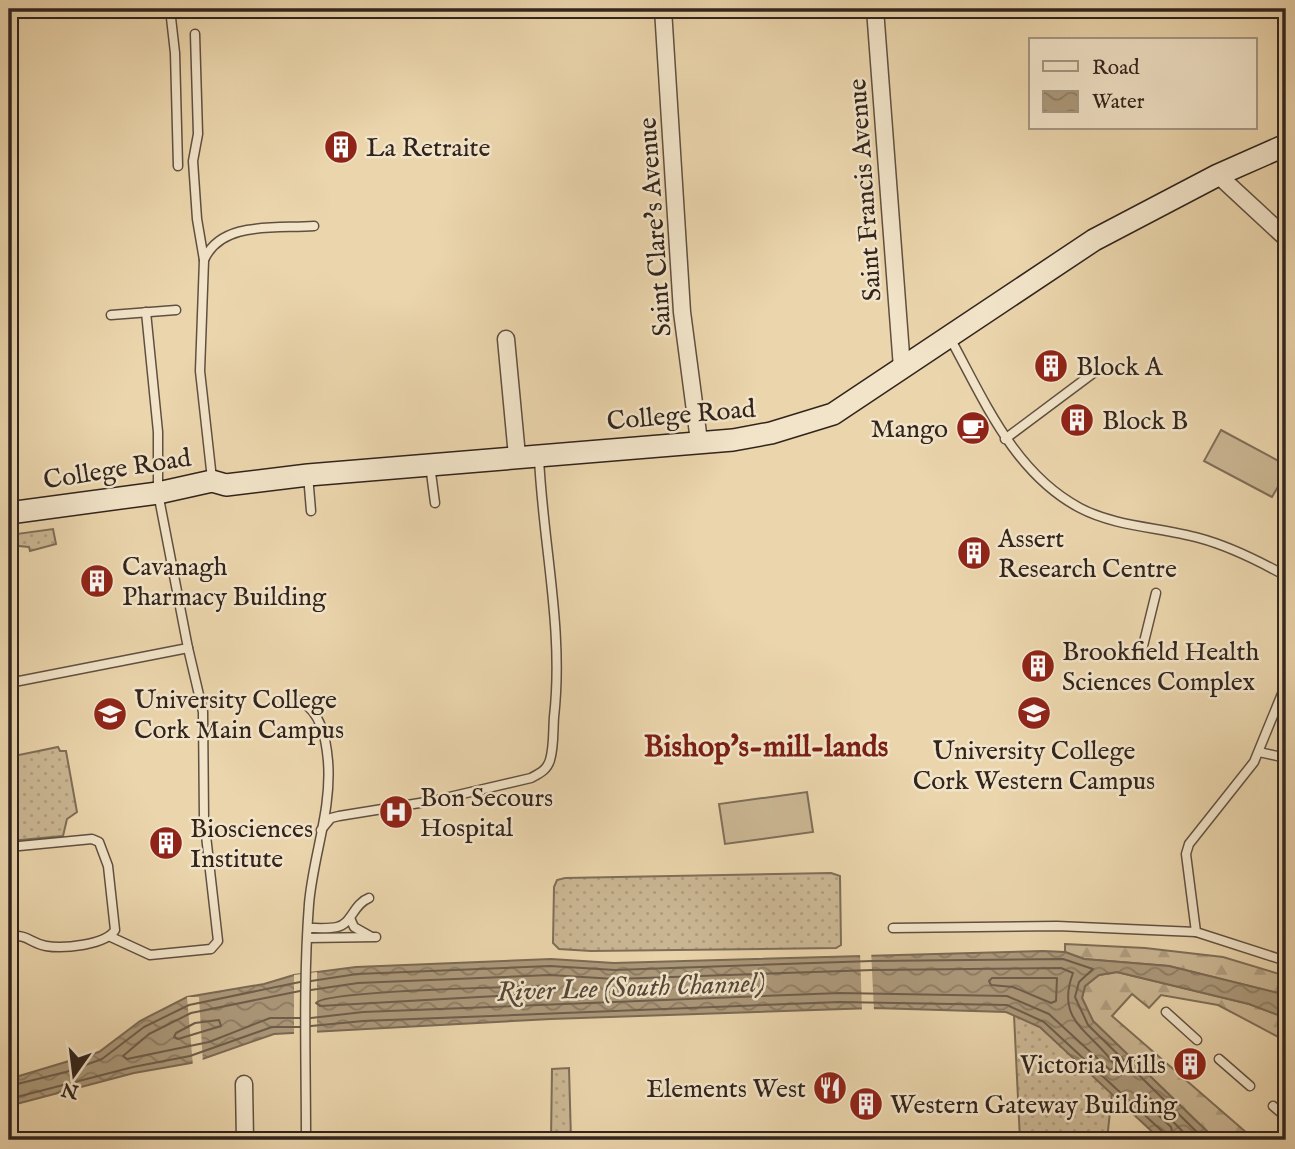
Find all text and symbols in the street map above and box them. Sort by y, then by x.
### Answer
legend [1029,38,1256,130]
text: Road [1092,55,1140,82]
street label: Saint Francis Avenue [841,77,890,302]
text: Water [1092,89,1145,116]
street label: Saint Clare's Avenue [631,116,680,338]
building icon: La Retraite [322,128,360,166]
place label: La Retraite [366,132,490,165]
building icon: Block A [1032,347,1070,385]
place label: Block A [1076,351,1164,384]
street label: College Road [605,393,757,438]
building icon: Block B [1058,401,1096,439]
place label: Block B [1102,405,1188,438]
cafe icon: Mango [954,409,992,447]
place label: Mango [870,413,948,446]
street label: College Road [41,442,194,497]
place label: Assert Research Centre [997,523,1177,586]
building icon: Assert Research Centre [955,534,993,572]
place label: Cavanagh Pharmacy Building [122,551,327,614]
building icon: Cavanagh Pharmacy Building [78,562,116,600]
place label: Brookfield Health Sciences Complex [1062,636,1259,699]
building icon: Brookfield Health Sciences Complex [1019,647,1057,685]
place label: University College Cork Main Campus [134,684,344,747]
school or university icon: University College Cork Western Campus [1015,694,1053,732]
school or university icon: University College Cork Main Campus [91,695,129,733]
district label: Bishop's-mill-lands [644,729,888,767]
place label: University College Cork Western Campus [913,735,1155,798]
place label: Bon Secours Hospital [420,782,553,845]
hospital icon: Bon Secours Hospital [377,793,415,831]
place label: Biosciences Institute [190,813,313,876]
building icon: Biosciences Institute [147,824,185,862]
water label: River Lee (South Channel) [496,966,766,1011]
north arrow [38,1040,108,1110]
building icon: Victoria Mills [1171,1045,1209,1083]
place label: Victoria Mills [1019,1049,1166,1082]
restaurant icon: Elements West [811,1069,849,1107]
place label: Elements West [646,1073,806,1106]
text: N [59,1076,82,1103]
building icon: Western Gateway Building [847,1085,885,1123]
place label: Western Gateway Building [890,1089,1178,1122]

